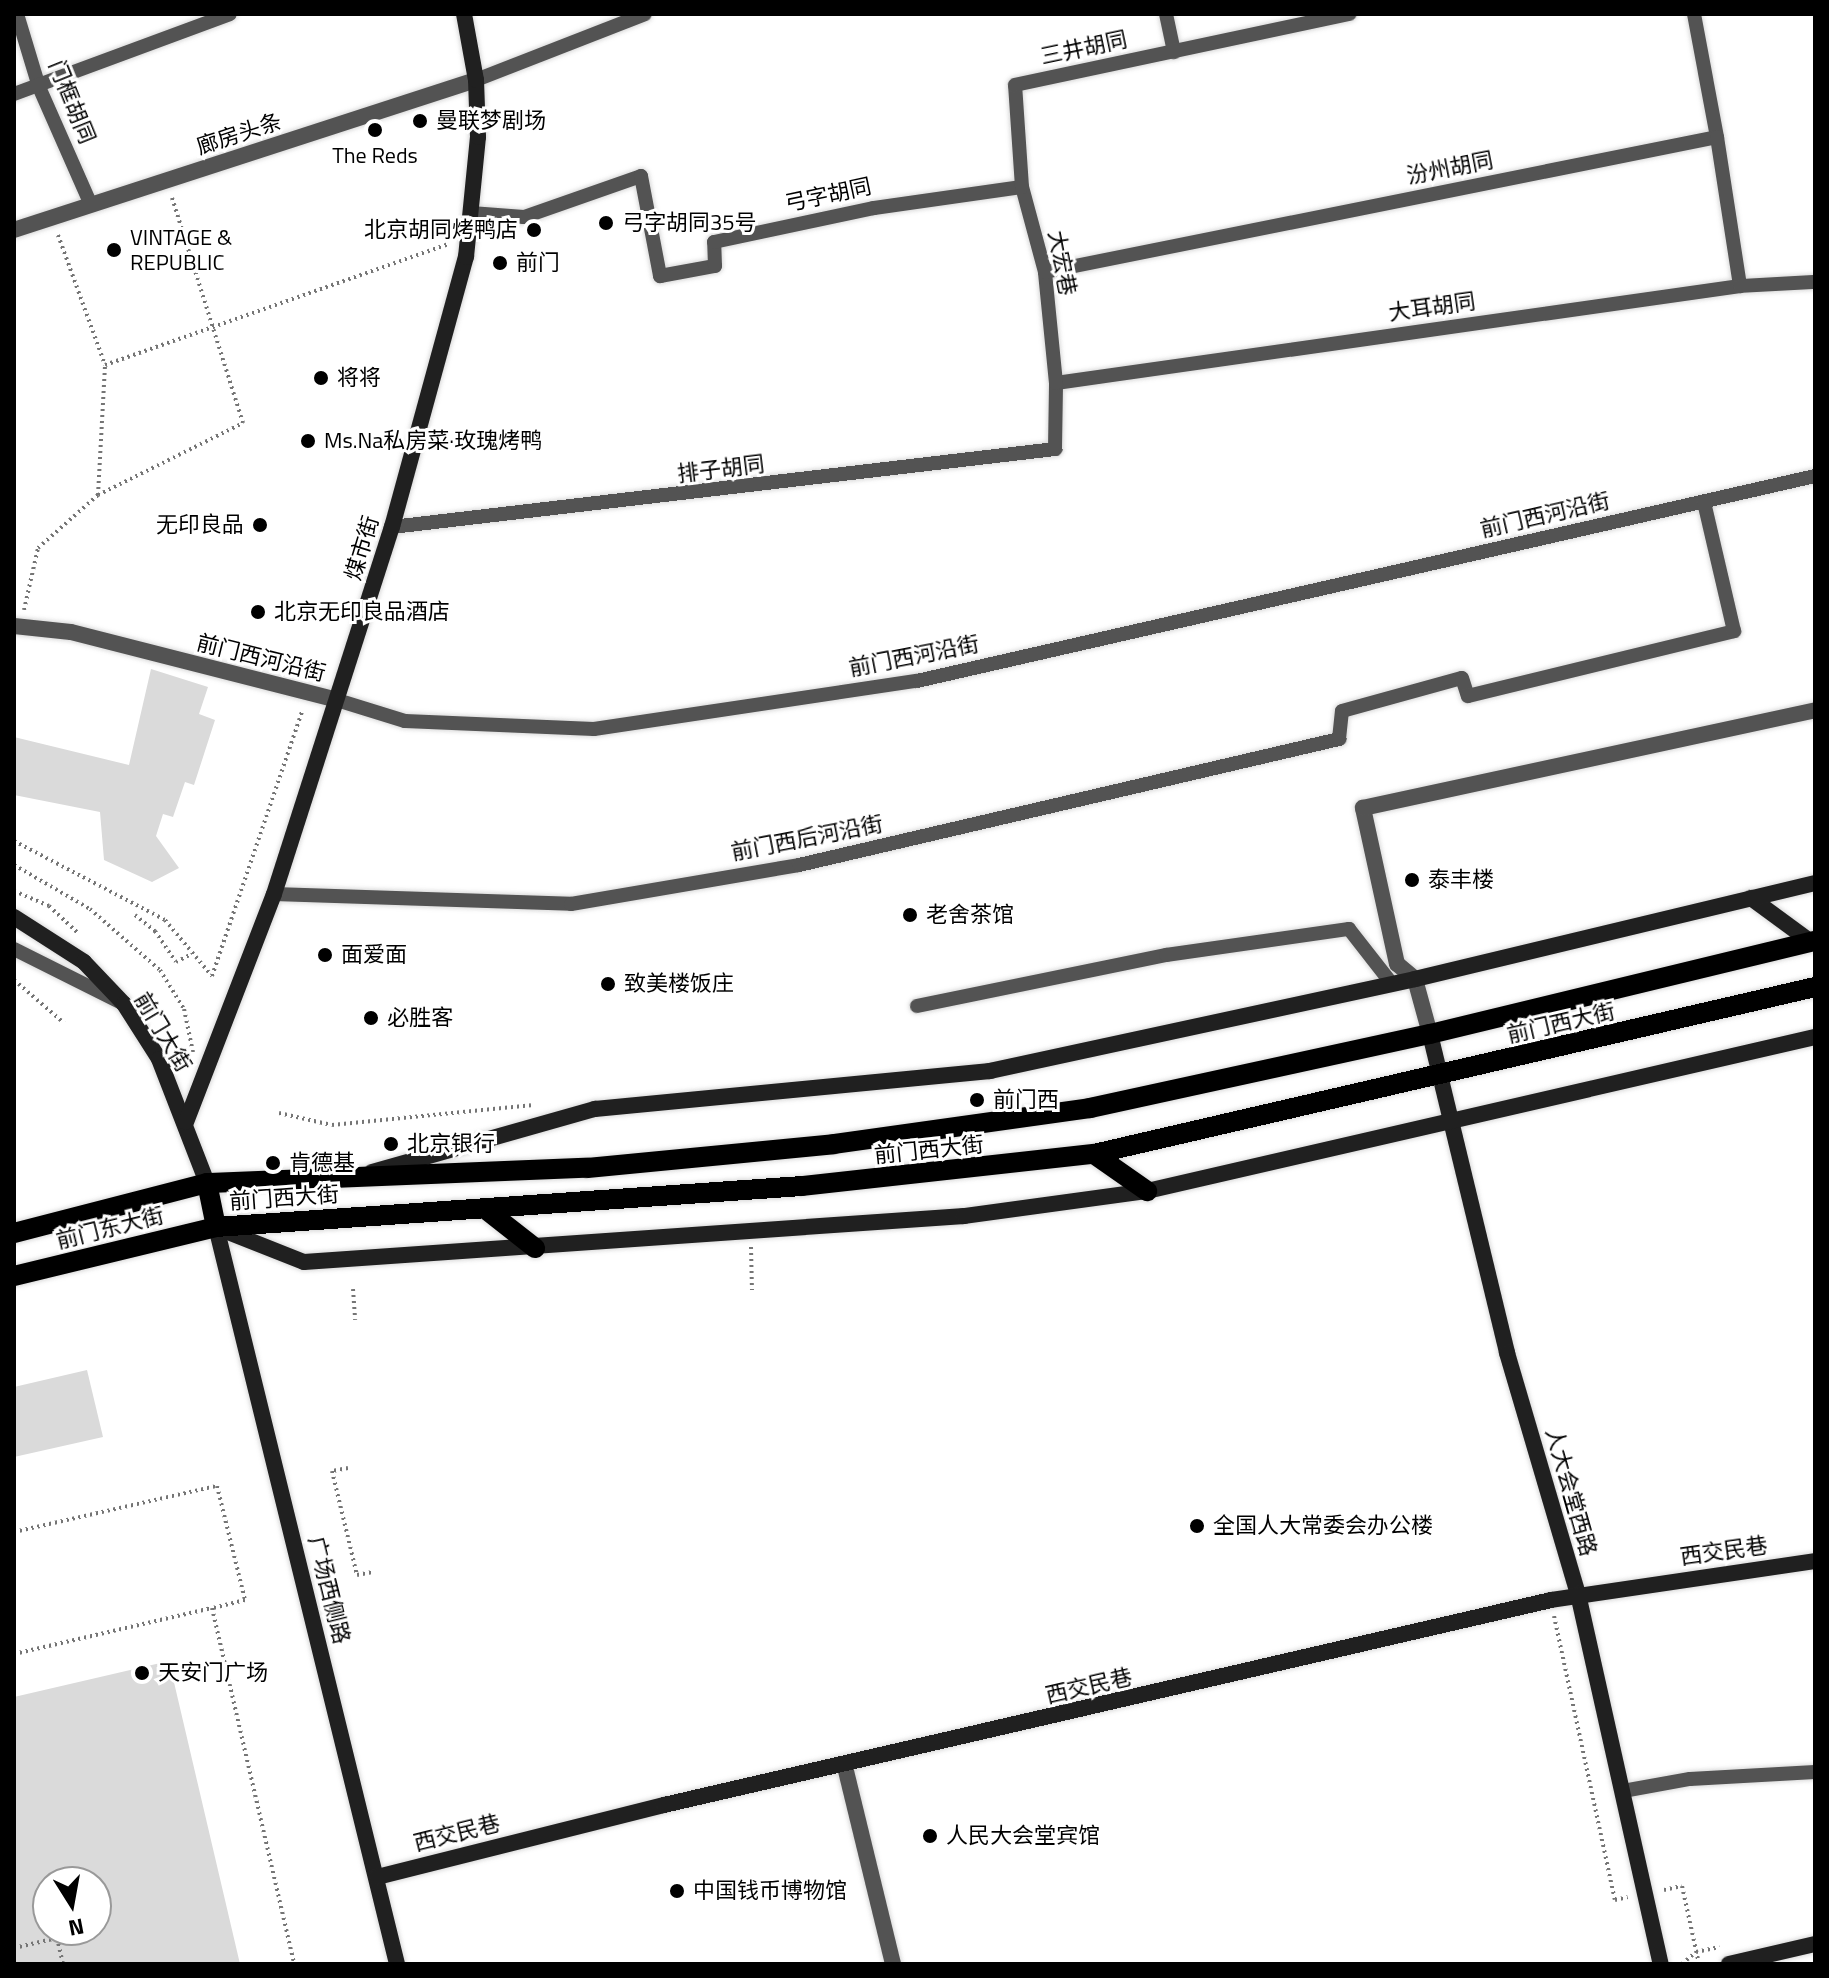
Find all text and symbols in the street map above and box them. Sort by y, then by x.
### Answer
street label: 三井胡同 [1038,26,1130,70]
street label: 门框胡同 [43,56,101,148]
street label: 廊房头条 [193,108,285,160]
place label: 曼联梦剧场 [436,108,546,134]
marker: 曼联梦剧场 [411,112,429,130]
marker: The Reds [366,121,384,139]
place label: The Reds [332,143,418,169]
street label: 汾州胡同 [1404,147,1496,189]
street label: 弓字胡同 [782,173,874,217]
place label: 弓字胡同35号 [622,210,757,236]
marker: 弓字胡同35号 [597,214,615,232]
place label: 北京胡同烤鸭店 [364,217,518,243]
marker: 北京胡同烤鸭店 [525,221,543,239]
place label: VINTAGE & REPUBLIC [130,224,232,276]
street label: 大宏巷 [1043,228,1081,298]
marker: VINTAGE & REPUBLIC [105,241,123,259]
place label: 前门 [516,250,560,276]
marker: 前门 [491,254,509,272]
street label: 大耳胡同 [1387,288,1477,326]
place label: 将将 [337,365,381,391]
marker: 将将 [312,369,330,387]
place label: Ms.Na私房菜·玫瑰烤鸭 [324,428,542,454]
marker: Ms.Na私房菜·玫瑰烤鸭 [299,432,317,450]
street label: 排子胡同 [676,451,766,487]
street label: 前门西河沿街 [1478,487,1612,543]
place label: 无印良品 [156,512,244,538]
street label: 煤市街 [340,513,384,583]
marker: 无印良品 [251,516,269,534]
place label: 北京无印良品酒店 [274,599,450,625]
marker: 北京无印良品酒店 [249,603,267,621]
street label: 前门西河沿街 [194,629,328,687]
street label: 前门西河沿街 [847,630,981,682]
street label: 前门西后河沿街 [729,810,885,866]
place label: 泰丰楼 [1428,867,1494,893]
marker: 泰丰楼 [1403,871,1421,889]
place label: 老舍茶馆 [926,902,1014,928]
marker: 老舍茶馆 [901,906,919,924]
place label: 面爱面 [341,942,407,968]
marker: 面爱面 [316,946,334,964]
place label: 致美楼饭庄 [624,971,734,997]
marker: 致美楼饭庄 [599,975,617,993]
street label: 前门大街 [129,987,197,1077]
street label: 前门西大街 [1504,998,1618,1048]
place label: 必胜客 [387,1005,453,1031]
marker: 必胜客 [362,1009,380,1027]
place label: 前门西 [993,1087,1059,1113]
marker: 前门西 [968,1091,986,1109]
place label: 北京银行 [407,1131,495,1157]
street label: 前门西大街 [873,1131,985,1169]
marker: 北京银行 [382,1135,400,1153]
place label: 肯德基 [289,1150,355,1176]
marker: 肯德基 [264,1154,282,1172]
street label: 前门西大街 [228,1181,340,1215]
street label: 前门东大街 [53,1202,167,1254]
street label: 人大会堂西路 [1540,1425,1602,1559]
place label: 全国人大常委会办公楼 [1213,1513,1433,1539]
marker: 全国人大常委会办公楼 [1188,1517,1206,1535]
street label: 西交民巷 [1679,1532,1769,1570]
street label: 广场西侧路 [303,1533,355,1647]
place label: 天安门广场 [158,1660,268,1686]
street label: 西交民巷 [1043,1663,1135,1709]
marker: 天安门广场 [133,1664,151,1682]
street label: 西交民巷 [411,1810,503,1856]
place label: 人民大会堂宾馆 [946,1823,1100,1849]
marker: 人民大会堂宾馆 [921,1827,939,1845]
north arrow [32,1866,112,1946]
place label: 中国钱币博物馆 [693,1878,847,1904]
marker: 中国钱币博物馆 [668,1882,686,1900]
text: N [65,1909,87,1946]

